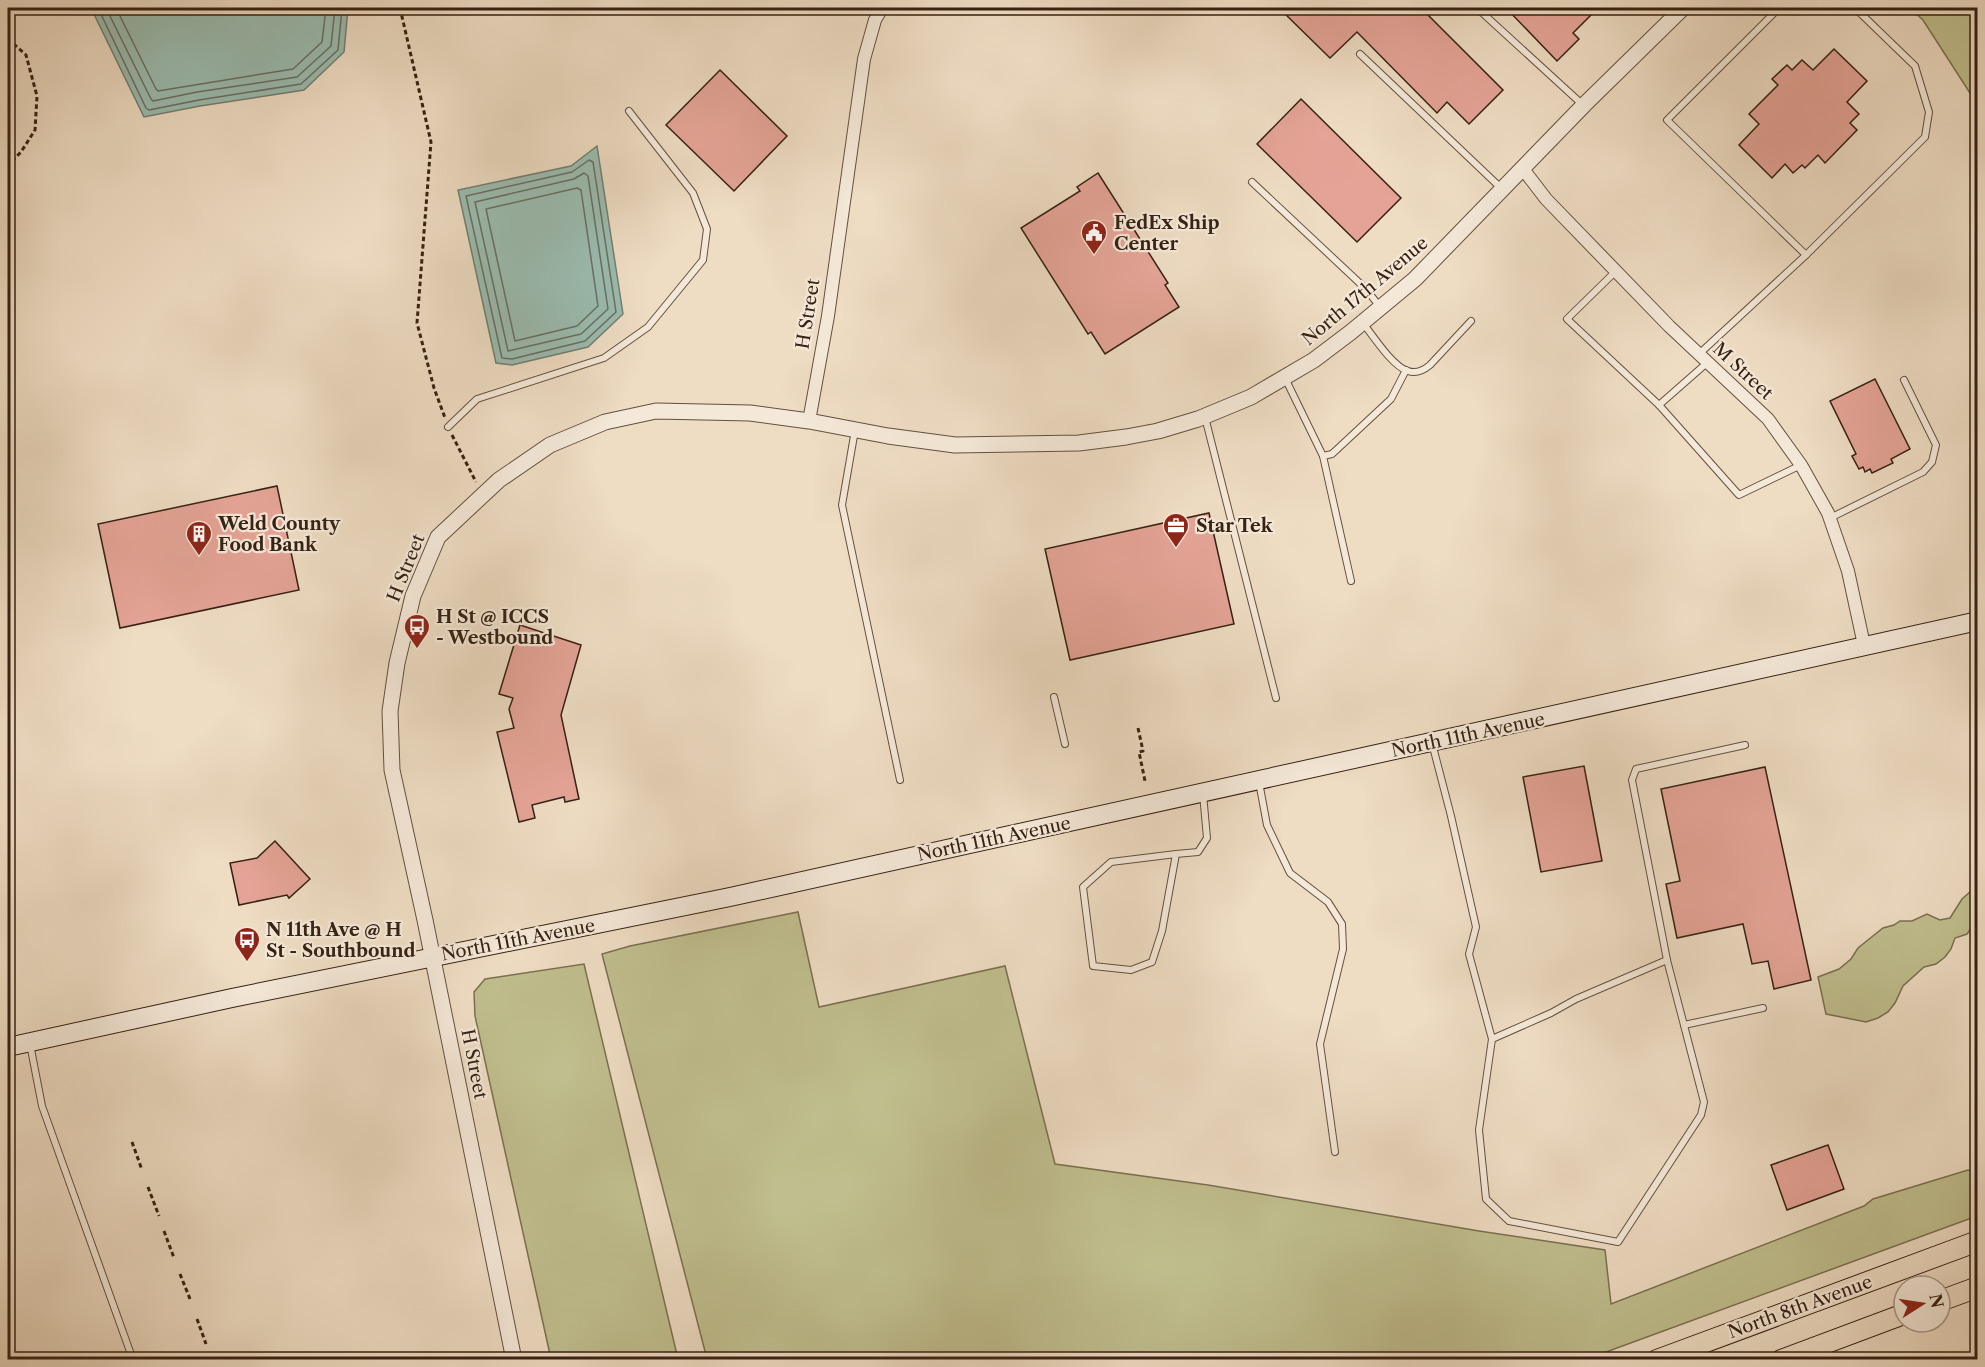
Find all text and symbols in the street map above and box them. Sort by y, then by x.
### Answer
place label: FedEx Ship Center [1114,212,1220,255]
public building icon: FedEx Ship Center [1079,218,1109,256]
street label: North 17th Avenue [1298,232,1432,350]
street label: H Street [792,276,825,351]
street label: M Street [1708,338,1778,405]
office icon: Star Tek [1161,511,1191,549]
place label: Weld County Food Bank [217,513,341,556]
place label: Star Tek [1196,515,1274,537]
building icon: Weld County Food Bank [184,519,214,557]
street label: H Street [382,530,430,605]
place label: H St @ ICCS - Westbound [436,606,553,649]
bus stop icon: H St @ ICCS - Westbound [402,612,432,650]
street label: North 11th Avenue [1389,708,1547,762]
street label: North 11th Avenue [915,812,1073,866]
street label: North 11th Avenue [439,914,597,966]
place label: N 11th Ave @ H St - Southbound [266,919,416,962]
bus stop icon: N 11th Ave @ H St - Southbound [232,925,262,963]
street label: H Street [456,1027,492,1102]
street label: North 8th Avenue [1725,1271,1875,1343]
north arrow [1892,1274,1952,1334]
text: N [1925,1292,1948,1310]

